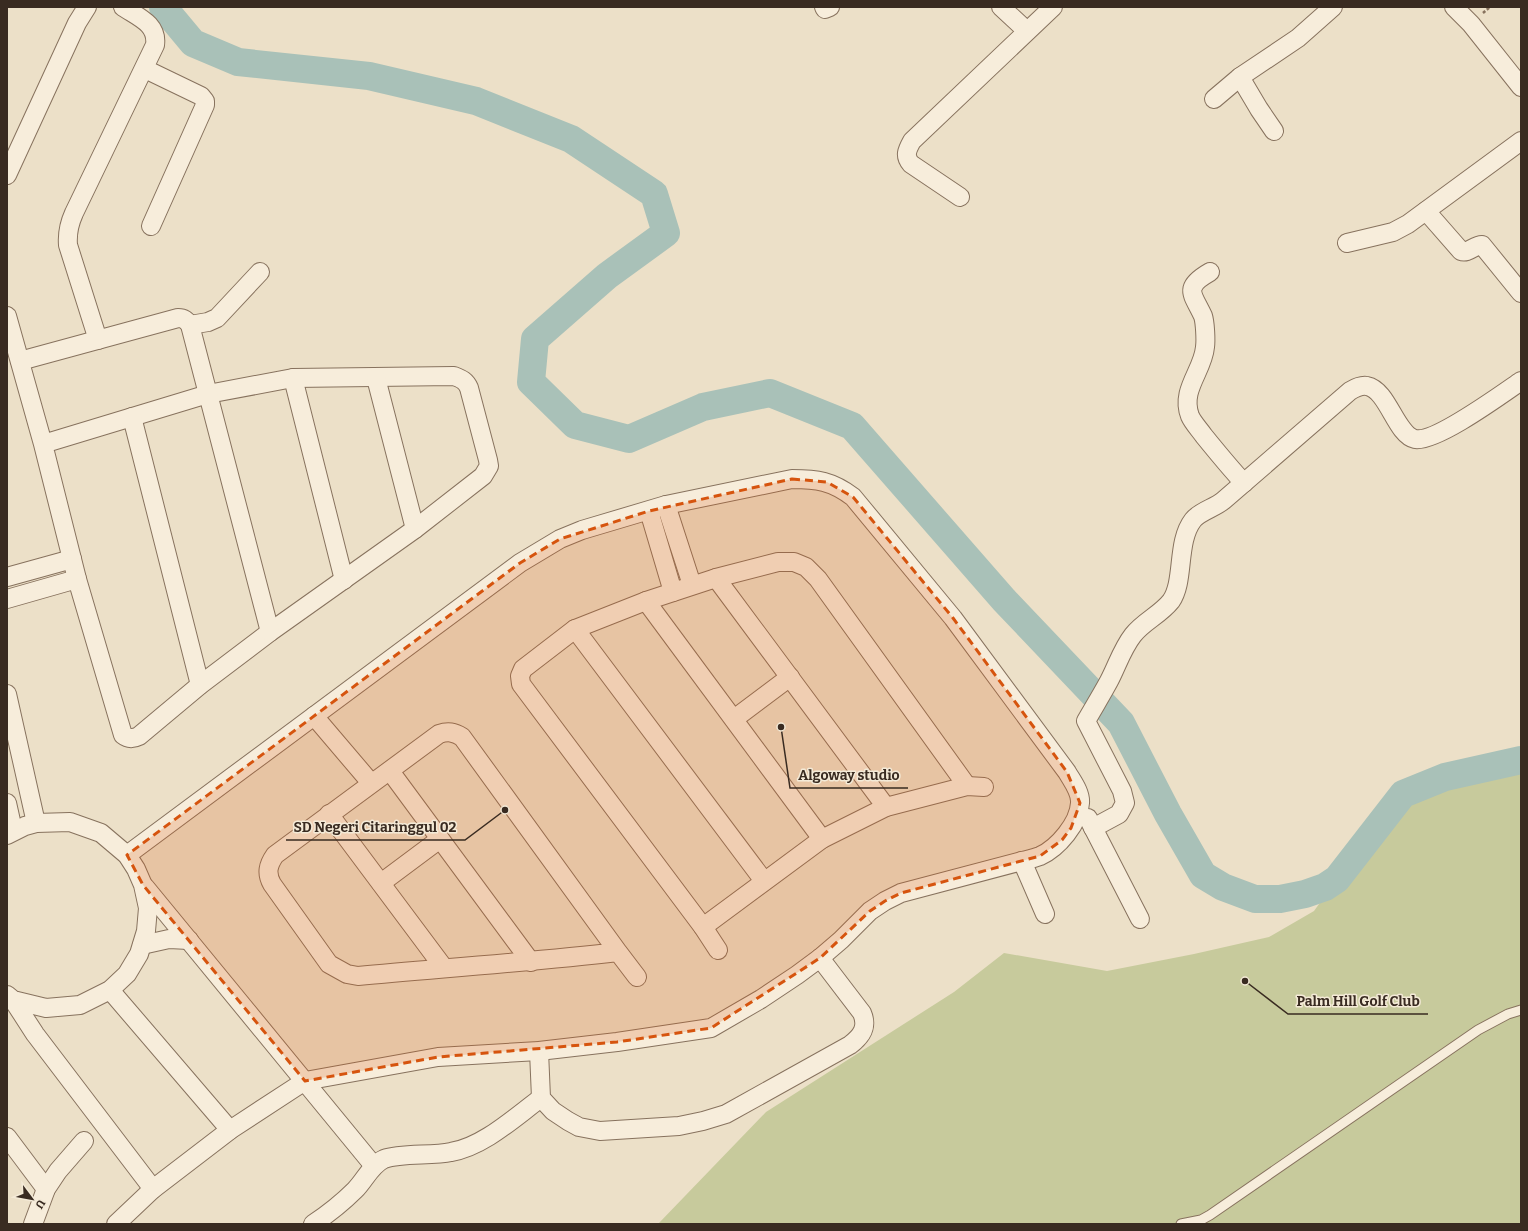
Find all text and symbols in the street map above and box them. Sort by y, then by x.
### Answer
callout: Algoway studio [790,762,908,788]
text: Algoway studio [798,767,900,784]
callout: SD Negeri Citaringgul 02 [286,814,465,840]
text: SD Negeri Citaringgul 02 [293,819,457,836]
callout: Palm Hill Golf Club [1288,988,1428,1014]
text: Palm Hill Golf Club [1296,993,1420,1010]
north arrow [12,1179,52,1219]
text: U [32,1197,48,1211]

